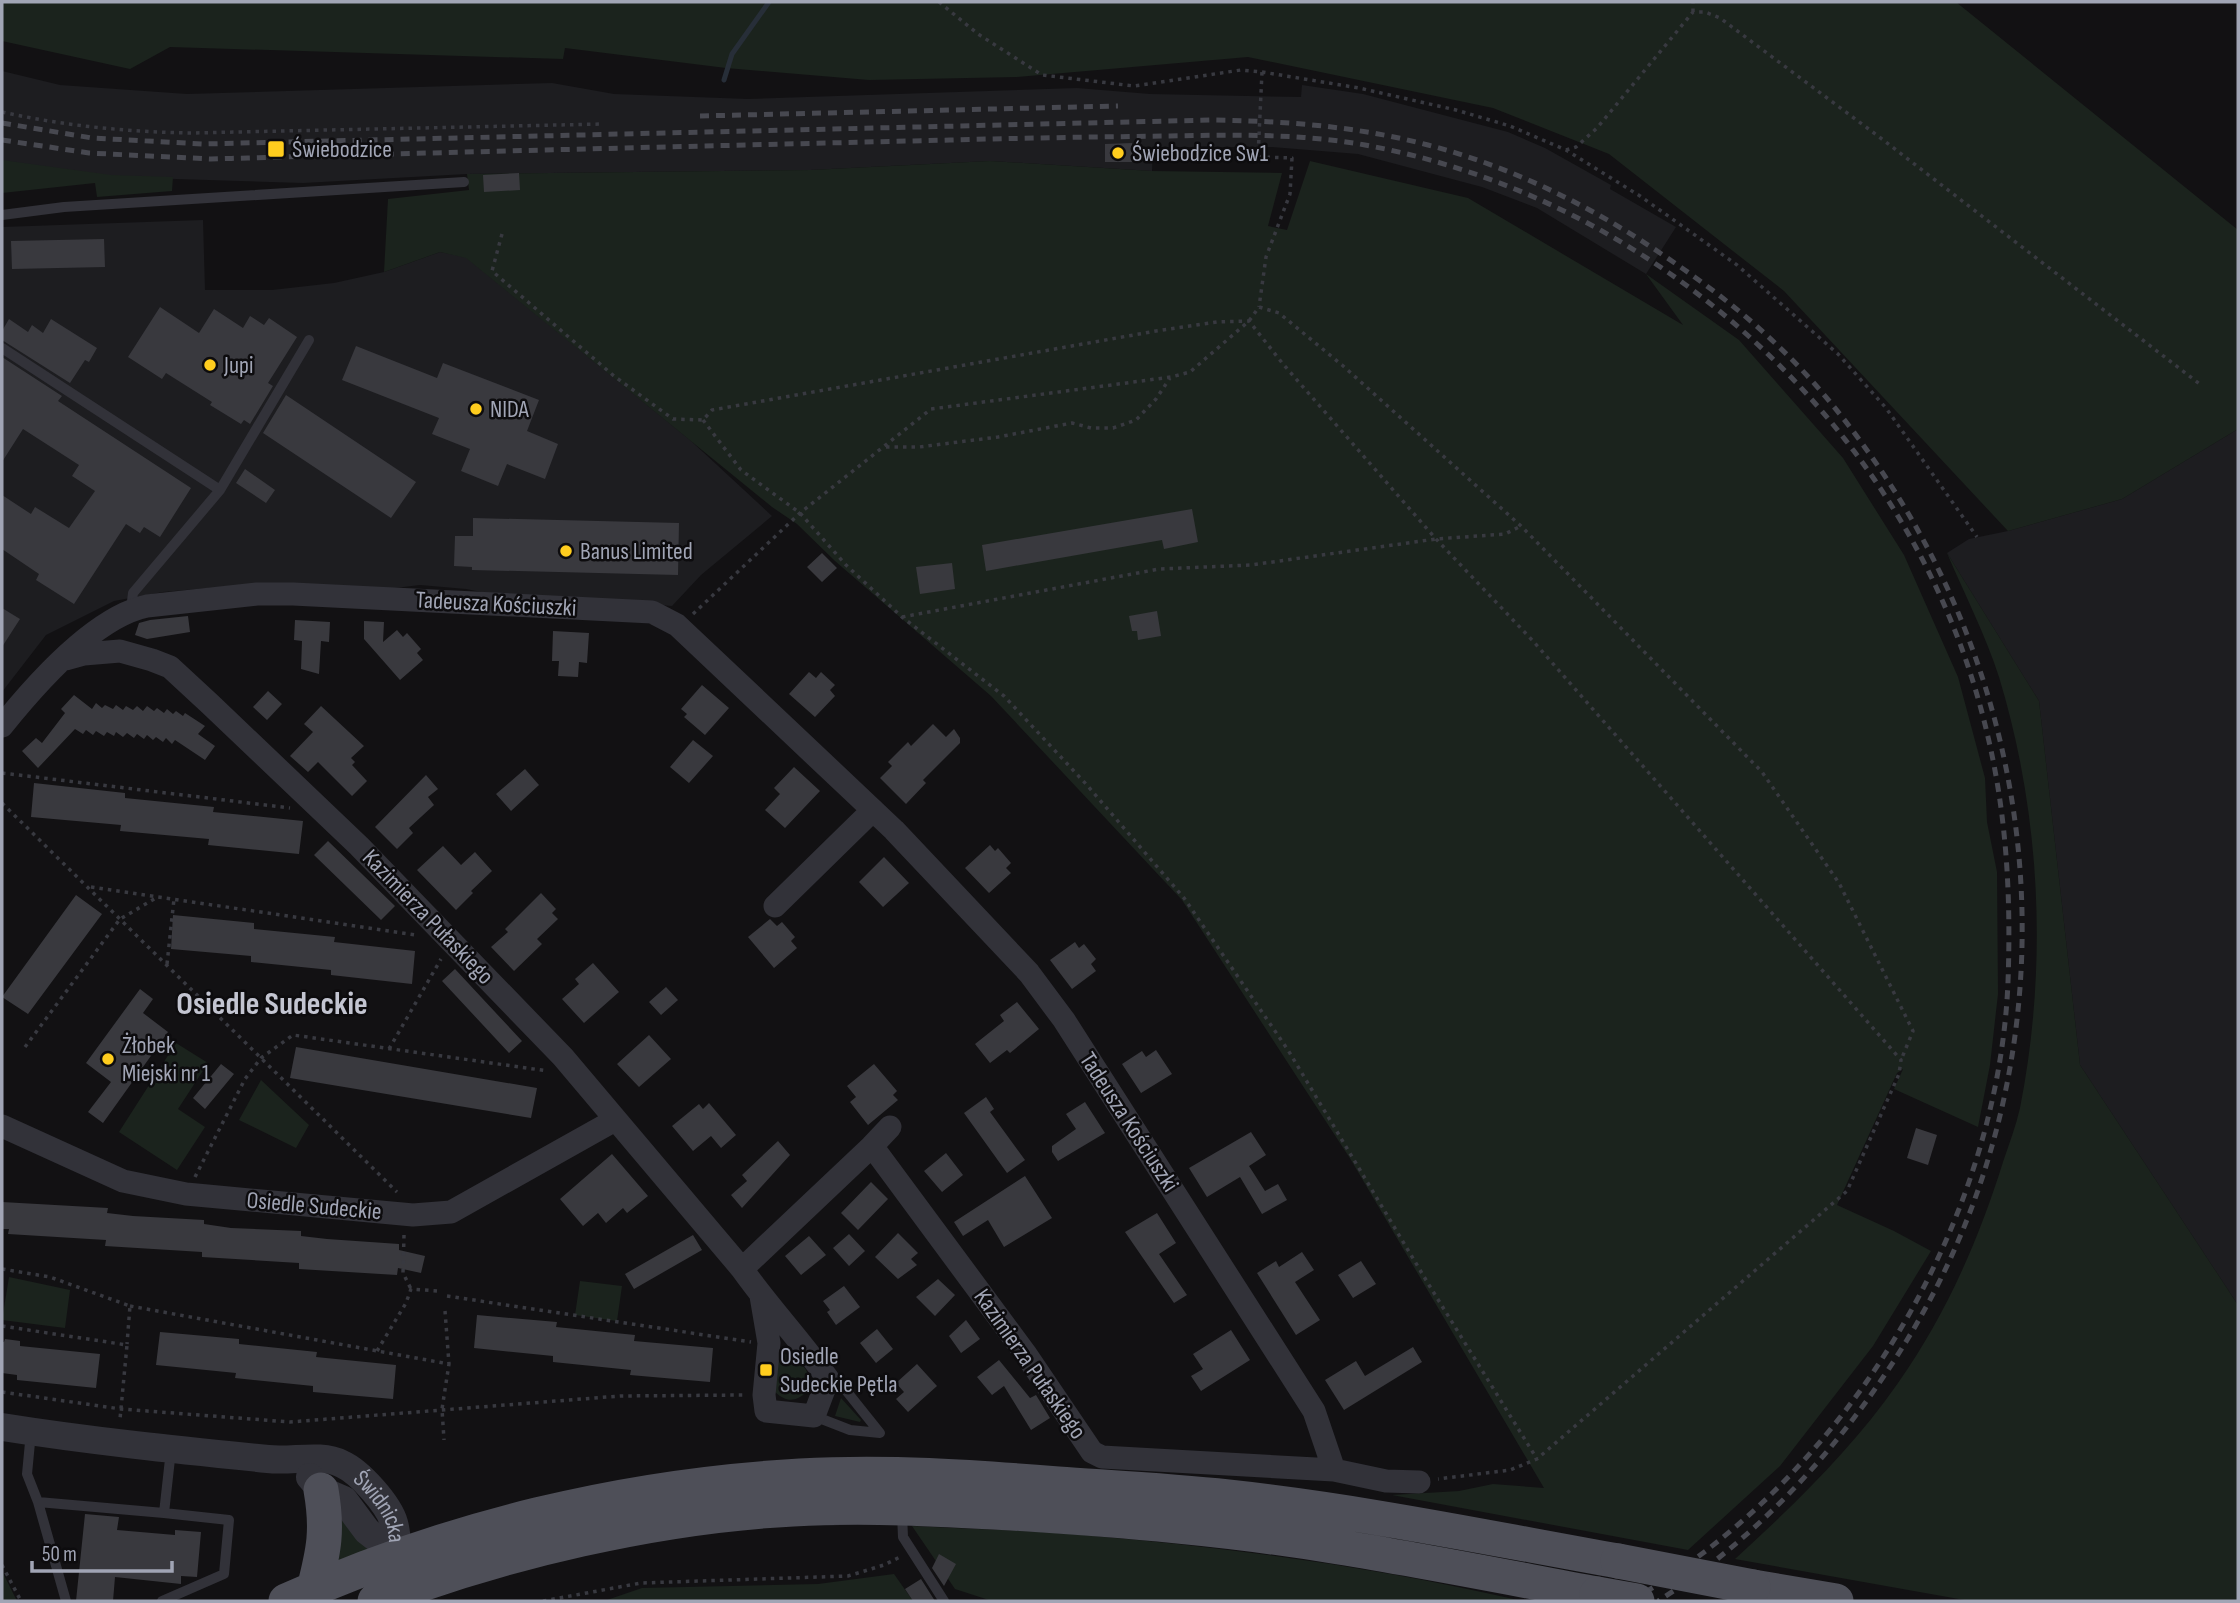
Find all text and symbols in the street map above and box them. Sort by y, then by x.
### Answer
place label: Świebodzice [292,135,392,164]
marker: Świebodzice [266,139,286,159]
place label: Świebodzice Sw1 [1132,139,1269,168]
marker: Świebodzice Sw1 [1110,145,1126,161]
place label: Jupi [223,351,253,380]
marker: Jupi [202,357,218,373]
place label: NIDA [490,395,530,424]
marker: NIDA [468,401,484,417]
place label: Banus Limited [580,537,693,566]
marker: Banus Limited [558,543,574,559]
street label: Tadeusza Kościuszki [415,585,577,623]
street label: Kazimierza Pułaskiego [356,843,500,991]
district label: Osiedle Sudeckie [176,985,368,1024]
place label: Żłobek Miejski nr 1 [122,1031,211,1088]
street label: Tadeusza Kościuszki [1073,1047,1185,1197]
marker: Żłobek Miejski nr 1 [100,1051,116,1067]
street label: Osiedle Sudeckie [245,1186,383,1226]
street label: Kazimierza Pułaskiego [968,1283,1092,1445]
place label: Osiedle Sudeckie Pętla [780,1342,897,1399]
marker: Osiedle Sudeckie Pętla [758,1362,774,1378]
street label: Świdnicka [348,1464,412,1544]
scale bar [32,1530,172,1574]
text: 50 m [42,1542,77,1567]

